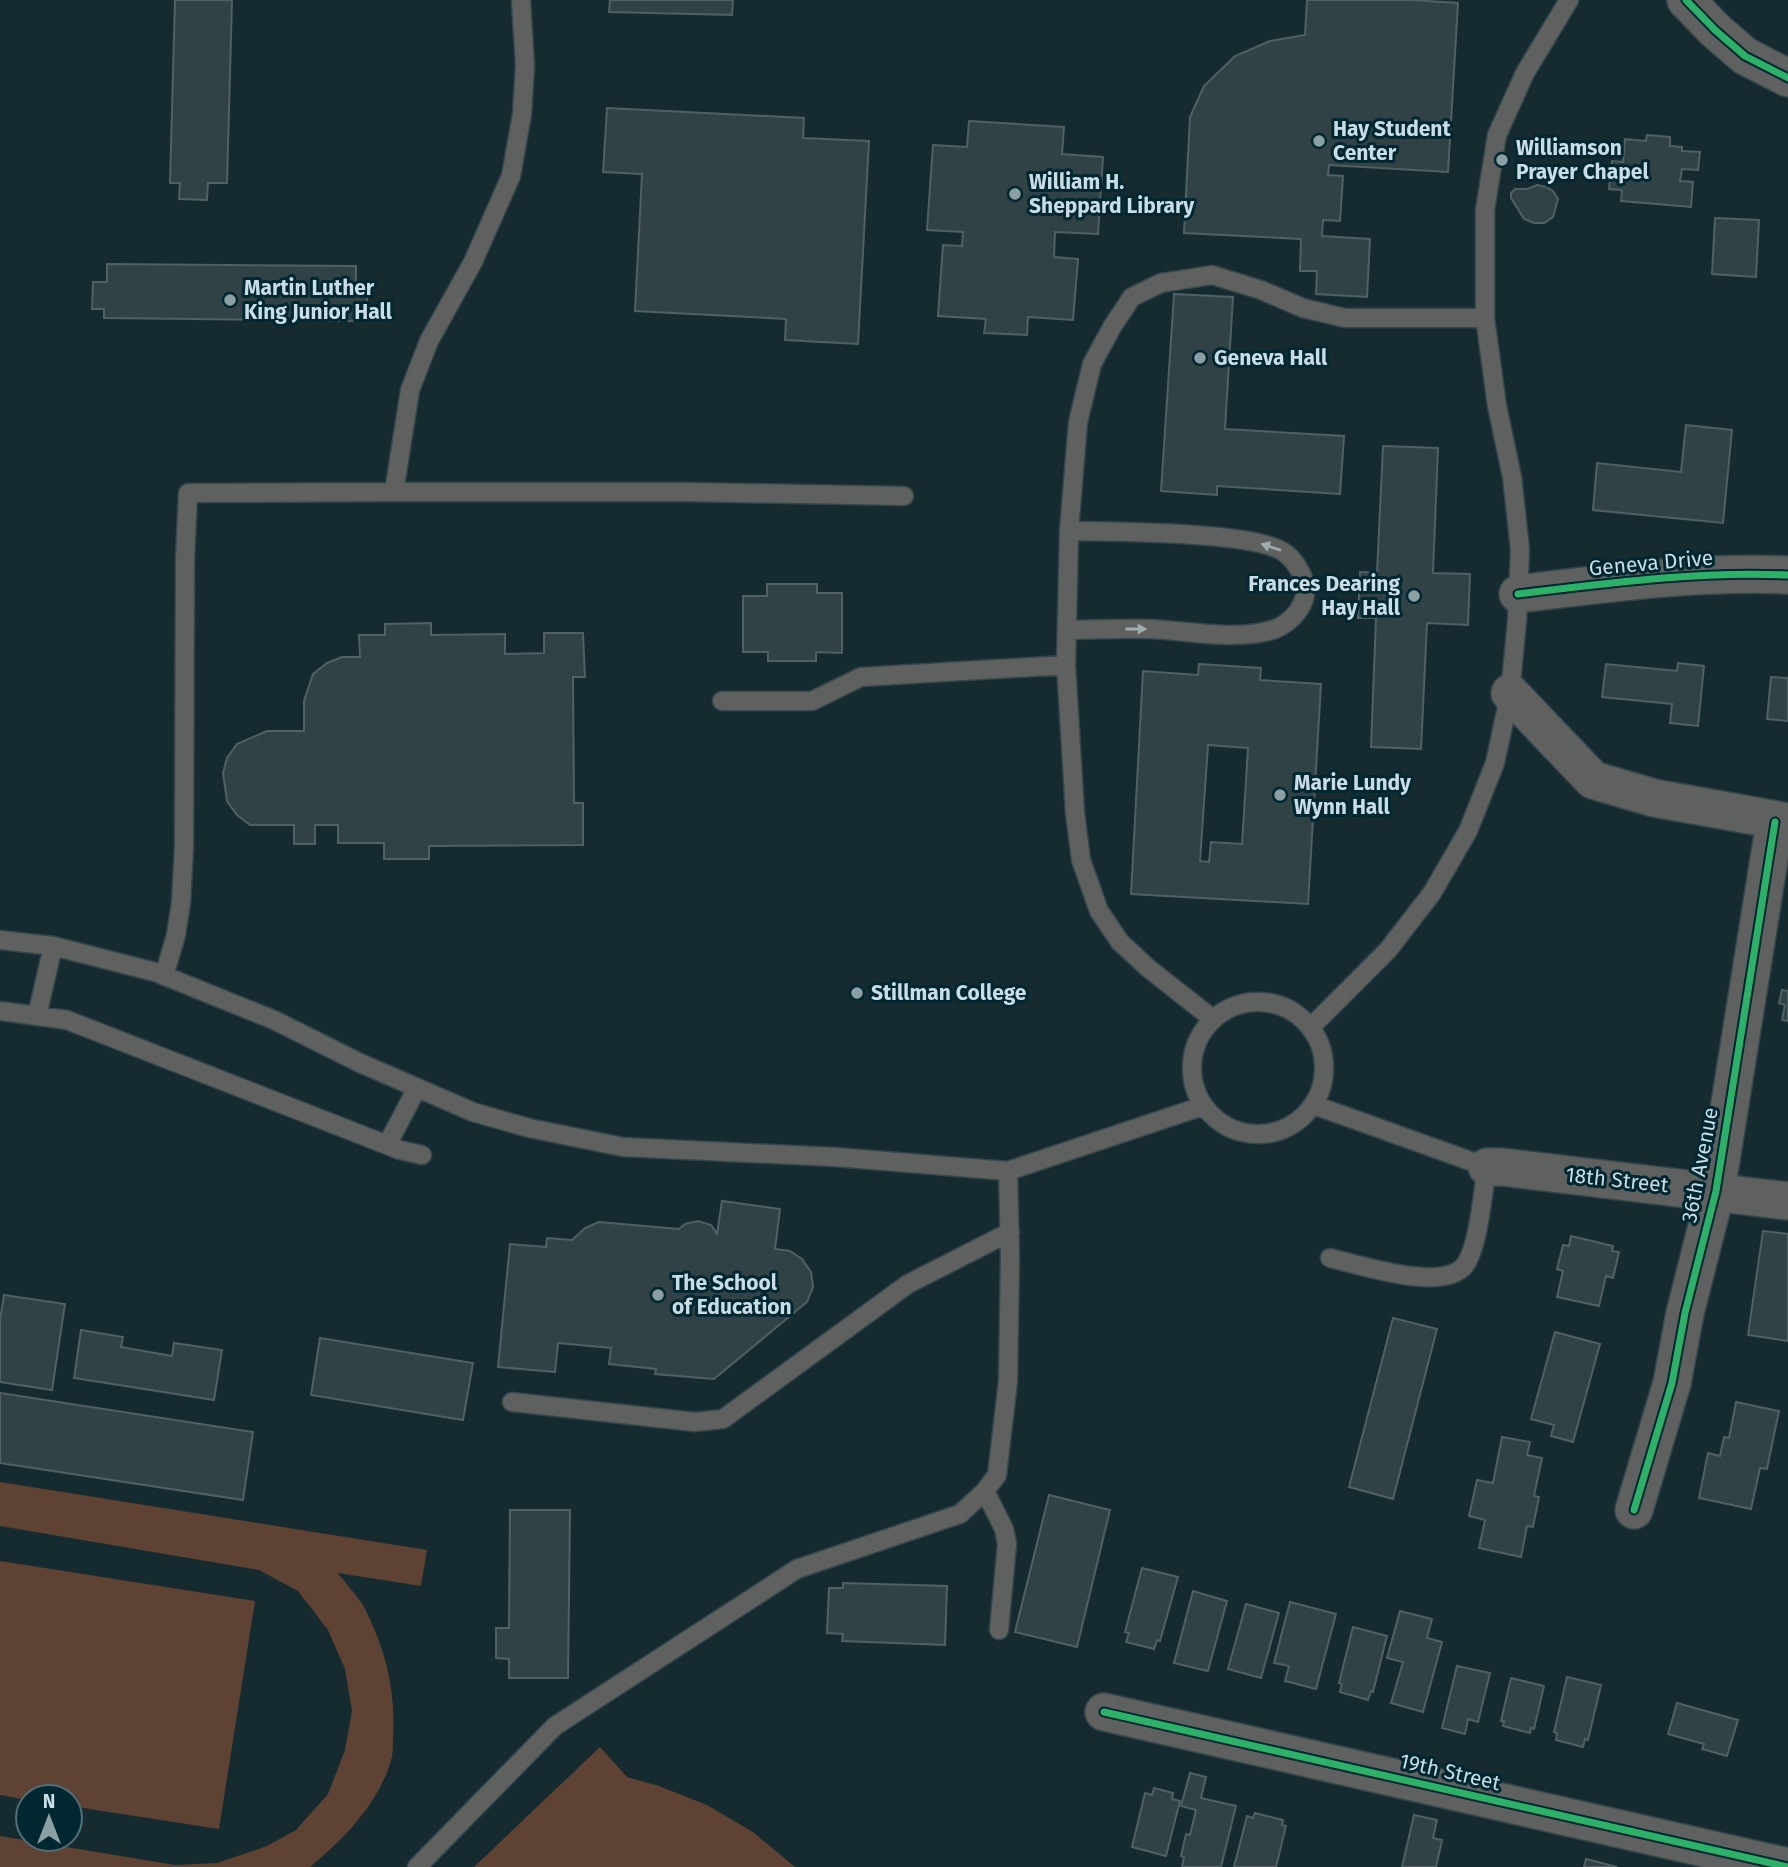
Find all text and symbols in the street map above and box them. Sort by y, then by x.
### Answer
place label: Hay Student Center [1333,116,1451,166]
marker: Hay Student Center [1311,133,1327,149]
place label: Williamson Prayer Chapel [1516,135,1649,185]
marker: Williamson Prayer Chapel [1494,152,1510,168]
place label: William H. Sheppard Library [1029,169,1194,219]
marker: William H. Sheppard Library [1007,186,1023,202]
place label: Martin Luther King Junior Hall [244,275,393,325]
marker: Martin Luther King Junior Hall [222,292,238,308]
place label: Geneva Hall [1214,345,1328,371]
marker: Geneva Hall [1192,350,1208,366]
one-way arrow [1260,541,1281,552]
street label: Geneva Drive [1588,545,1714,581]
place label: Frances Dearing Hay Hall [1248,571,1401,621]
marker: Frances Dearing Hay Hall [1406,588,1422,604]
one-way arrow [1125,623,1147,635]
place label: Marie Lundy Wynn Hall [1294,770,1411,820]
marker: Marie Lundy Wynn Hall [1272,787,1288,803]
place label: Stillman College [871,980,1027,1006]
marker: Stillman College [849,985,865,1001]
street label: 36th Avenue [1676,1105,1724,1225]
street label: 18th Street [1564,1162,1670,1198]
place label: The School of Education [672,1270,792,1320]
marker: The School of Education [650,1287,666,1303]
street label: 19th Street [1397,1748,1503,1796]
north arrow [14,1783,84,1853]
text: N [43,1790,55,1813]

